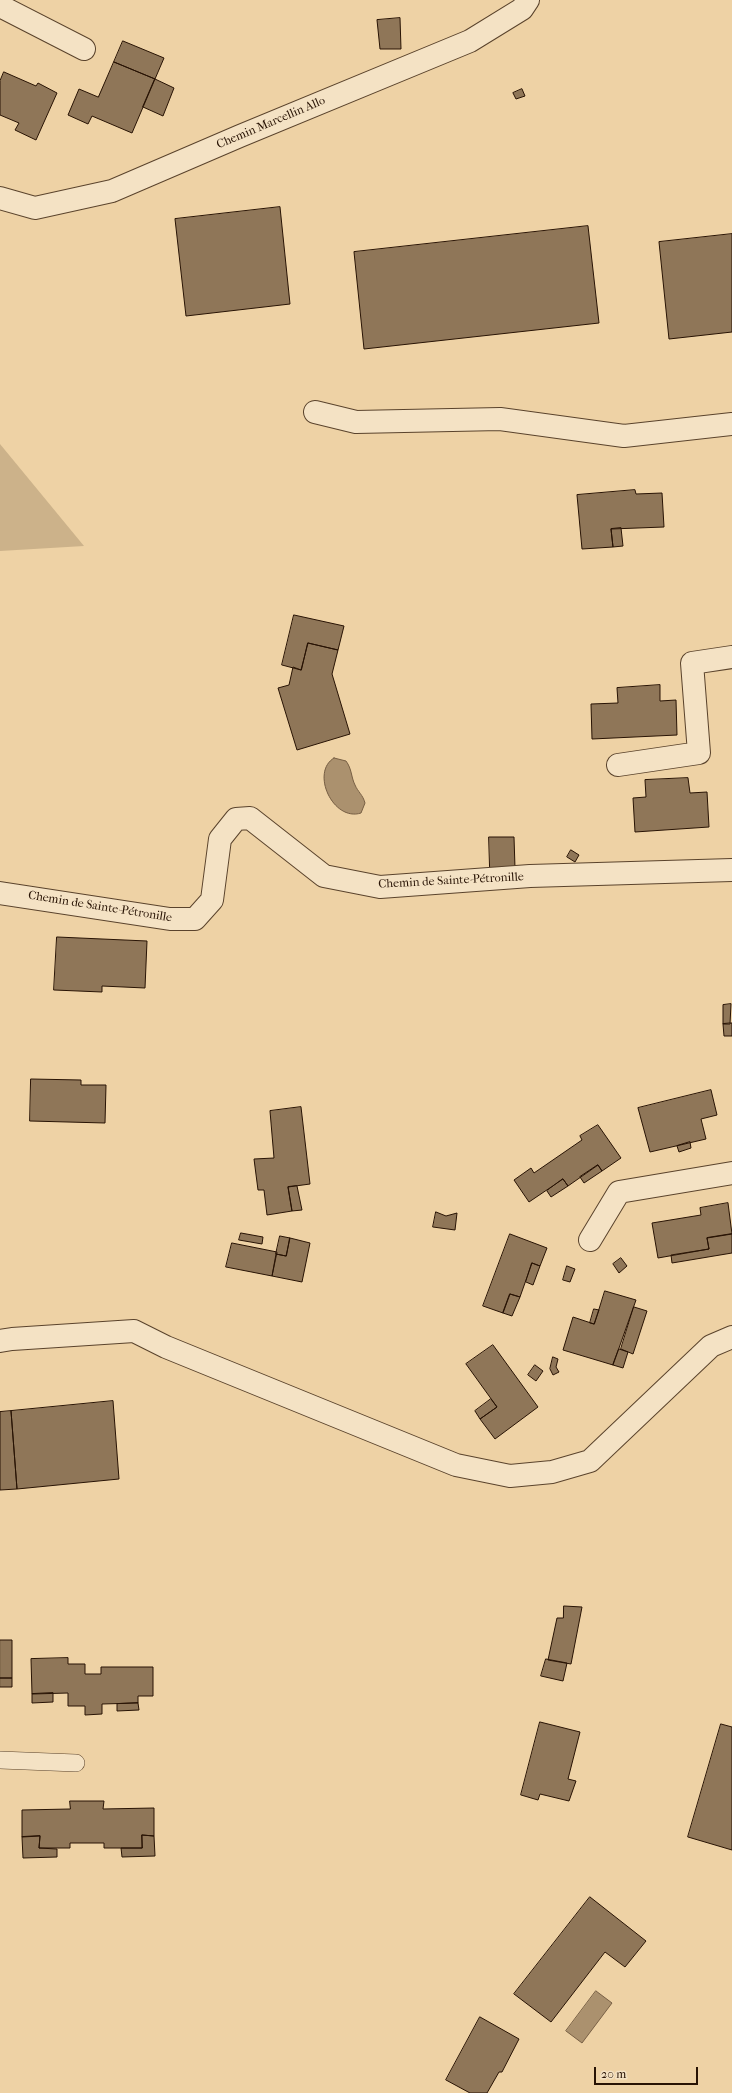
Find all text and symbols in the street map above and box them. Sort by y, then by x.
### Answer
street label: Chemin Marcellin Allo [214,94,328,152]
street label: Chemin de Sainte-Pétronille [378,870,524,892]
street label: Chemin de Sainte-Pétronille [27,889,173,925]
scale bar [596,2059,700,2085]
text: 20 m [601,2067,626,2081]

